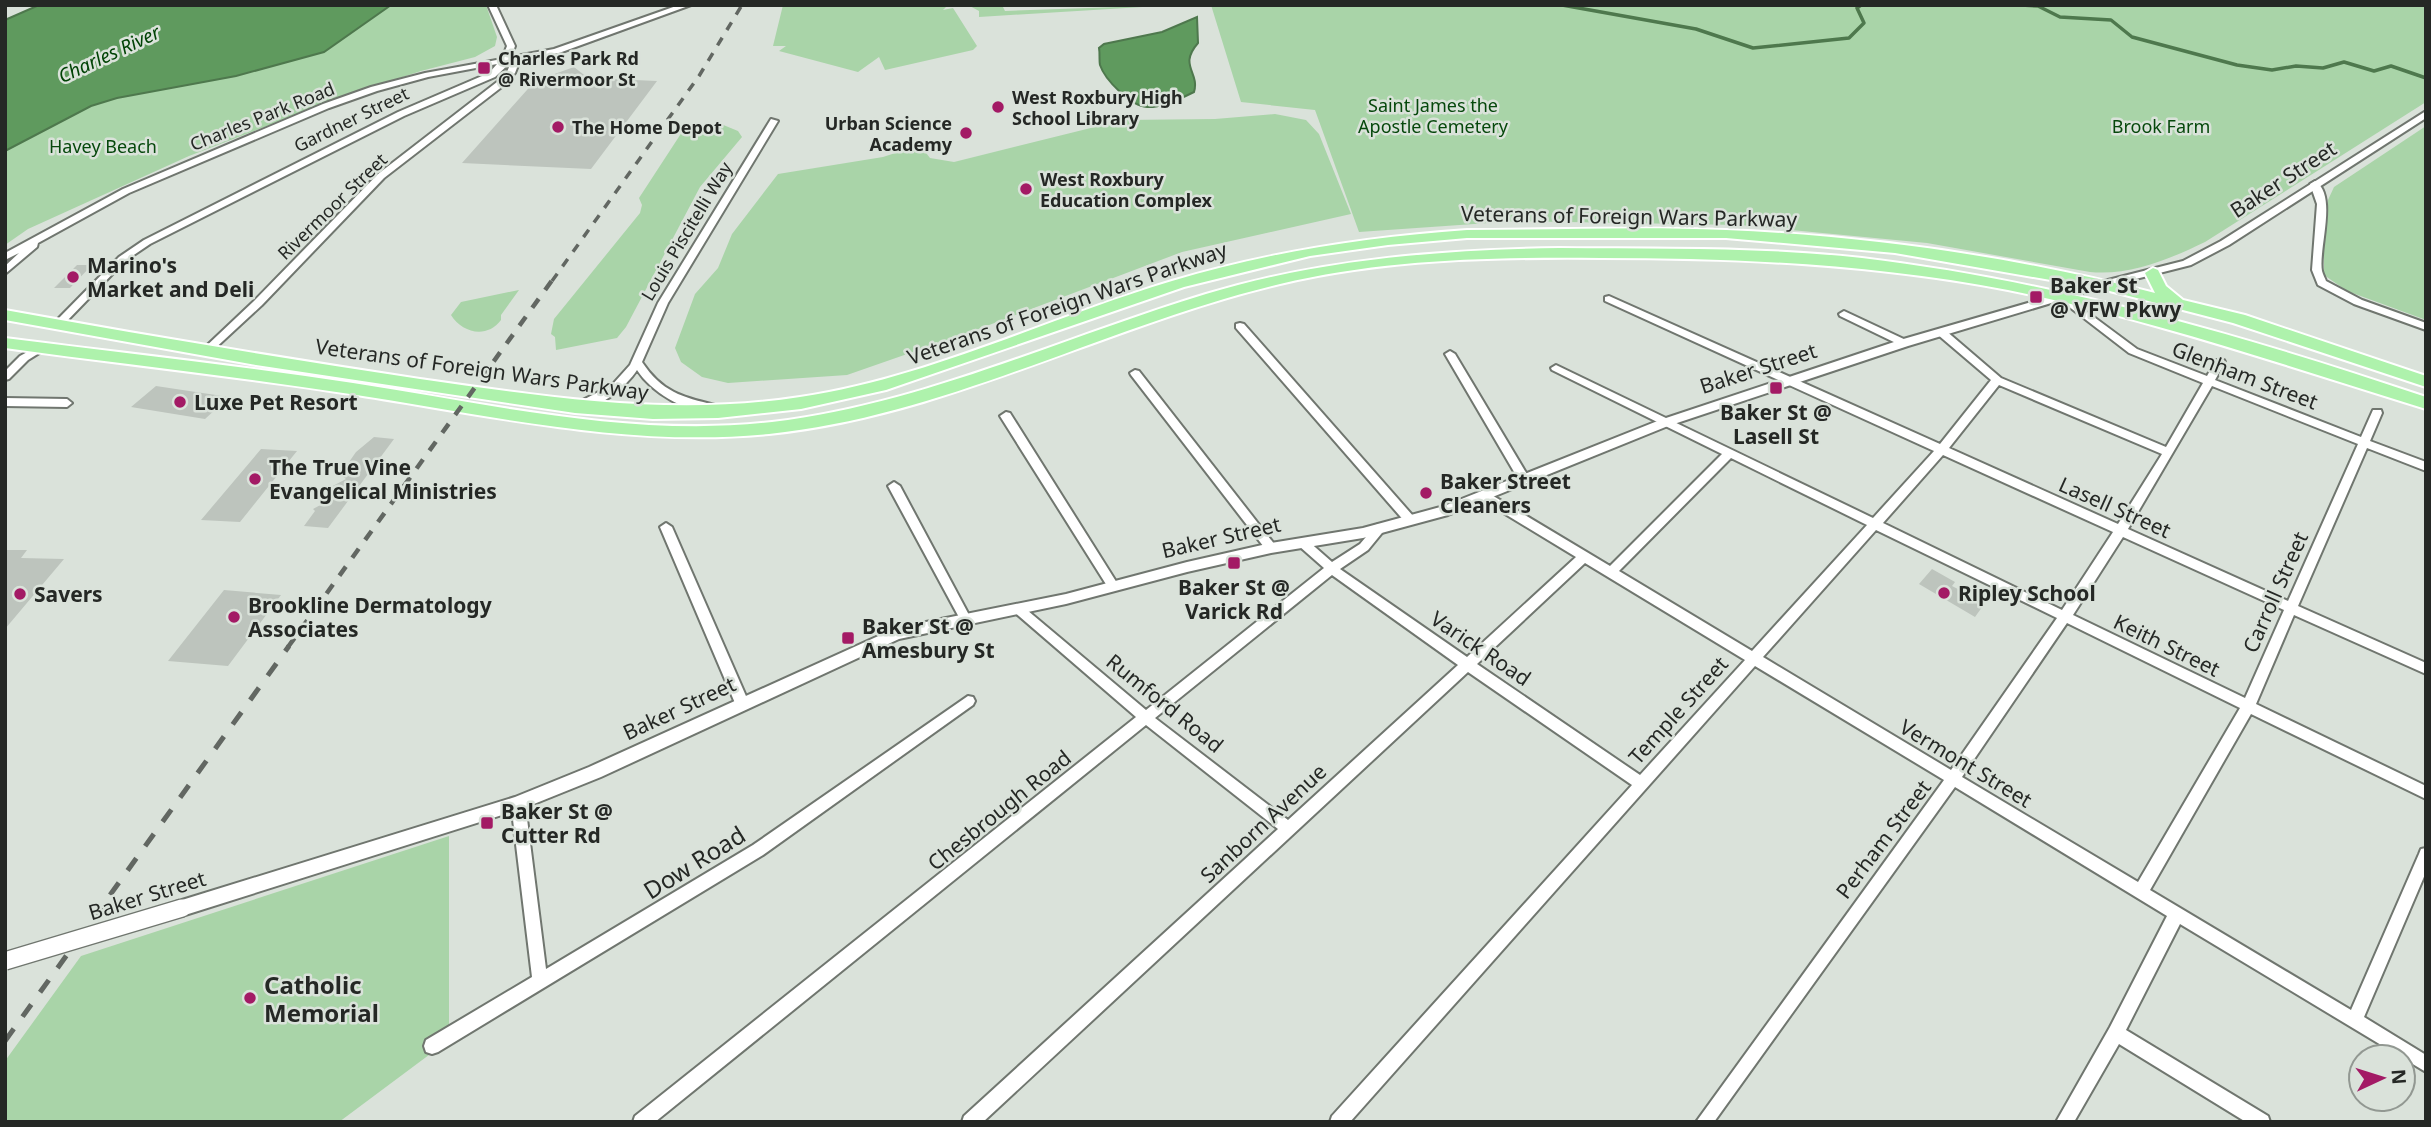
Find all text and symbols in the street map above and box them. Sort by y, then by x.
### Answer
water label: Charles River [54,18,166,89]
place label: Charles Park Rd @ Rivermoor St [498,46,639,91]
marker: Charles Park Rd @ Rivermoor St [476,60,492,76]
street label: Charles Park Road [186,76,338,156]
street label: Gardner Street [290,81,413,157]
place label: West Roxbury High School Library [1012,85,1183,130]
park label: Saint James the Apostle Cemetery [1358,93,1509,138]
marker: West Roxbury High School Library [990,99,1006,115]
place label: Urban Science Academy [825,111,953,156]
park label: Brook Farm [2112,114,2210,138]
place label: The Home Depot [572,115,722,139]
marker: The Home Depot [550,119,566,135]
marker: Urban Science Academy [958,125,974,141]
park label: Havey Beach [49,134,157,158]
street label: Baker Street [2225,134,2342,224]
street label: Rivermoor Street [272,147,392,264]
street label: Louis Piscitelli Way [635,157,737,305]
place label: West Roxbury Education Complex [1040,167,1213,212]
marker: West Roxbury Education Complex [1018,181,1034,197]
street label: Veterans of Foreign Wars Parkway [1461,199,1798,233]
street label: Veterans of Foreign Wars Parkway [903,235,1231,371]
place label: Marino's Market and Deli [87,251,254,303]
marker: Marino's Market and Deli [65,269,81,285]
place label: Baker St @ VFW Pkwy [2050,271,2181,323]
marker: Baker St @ VFW Pkwy [2028,289,2044,305]
street label: Veterans of Foreign Wars Parkway [314,332,651,406]
street label: Glenham Street [2168,334,2322,416]
street label: Baker Street [1696,336,1820,400]
marker: Baker St @ Lasell St [1768,380,1784,396]
place label: Luxe Pet Resort [194,388,358,416]
marker: Luxe Pet Resort [172,394,188,410]
place label: Baker St @ Lasell St [1720,398,1832,450]
place label: The True Vine Evangelical Ministries [269,453,497,505]
place label: Baker Street Cleaners [1440,467,1571,519]
street label: Lasell Street [2055,470,2176,544]
marker: The True Vine Evangelical Ministries [247,471,263,487]
marker: Baker Street Cleaners [1418,485,1434,501]
street label: Baker Street [1159,510,1284,564]
street label: Carroll Street [2236,527,2314,657]
marker: Baker St @ Varick Rd [1226,555,1242,571]
place label: Baker St @ Varick Rd [1178,573,1290,625]
place label: Ripley School [1958,579,2096,607]
place label: Savers [34,580,103,608]
marker: Ripley School [1936,585,1952,601]
marker: Savers [12,586,28,602]
place label: Brookline Dermatology Associates [248,591,492,643]
street label: Varick Road [1425,604,1537,692]
street label: Keith Street [2109,607,2225,683]
marker: Brookline Dermatology Associates [226,609,242,625]
place label: Baker St @ Amesbury St [862,612,995,664]
marker: Baker St @ Amesbury St [840,630,856,646]
street label: Rumford Road [1101,647,1229,759]
street label: Temple Street [1622,650,1734,770]
street label: Baker Street [618,670,740,746]
street label: Vermont Street [1895,712,2038,814]
street label: Chesbrough Road [921,743,1077,877]
street label: Sanborn Avenue [1194,757,1332,889]
street label: Perham Street [1829,774,1937,904]
place label: Baker St @ Cutter Rd [501,797,613,849]
marker: Baker St @ Cutter Rd [479,815,495,831]
street label: Dow Road [637,818,751,906]
street label: Baker Street [85,864,209,926]
place label: Catholic Memorial [264,968,379,1029]
marker: Catholic Memorial [242,990,258,1006]
north arrow [2347,1043,2417,1113]
text: N [2385,1068,2412,1085]

